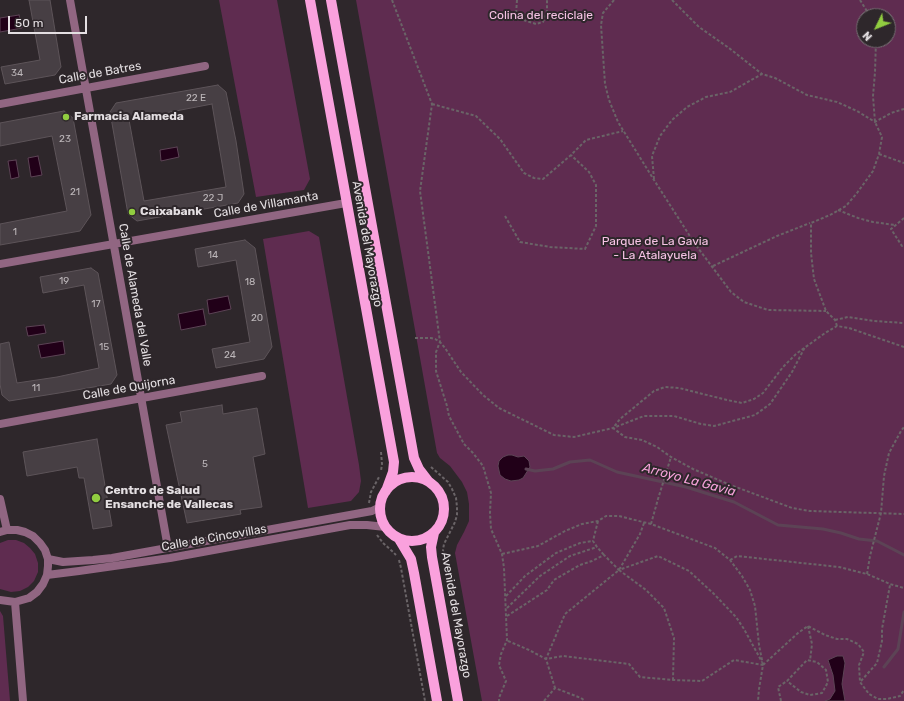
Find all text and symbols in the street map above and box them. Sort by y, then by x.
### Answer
scale bar [10,8,89,34]
north arrow [856,8,896,48]
park label: Colina del reciclaje [489,9,593,23]
text: 50 m [15,16,43,30]
text: N [860,29,875,43]
street label: Calle de Batres [58,59,142,87]
house number: 34 [11,67,23,79]
house number: 22 E [186,92,206,104]
place label: Farmacia Alameda [74,110,184,124]
marker: Farmacia Alameda [61,112,71,122]
house number: 23 [59,133,71,145]
street label: Avenida del Mayorazgo [349,180,385,308]
house number: 21 [70,186,80,198]
street label: Calle de Villamanta [213,189,319,221]
house number: 22 J [203,192,223,204]
place label: Caixabank [140,205,202,219]
marker: Caixabank [127,207,137,217]
street label: Calle de Alameda del Valle [115,223,155,367]
house number: 1 [13,226,17,238]
park label: Parque de La Gavia - La Atalayuela [602,235,708,263]
house number: 14 [208,249,218,261]
house number: 19 [59,275,69,287]
house number: 18 [245,276,255,288]
house number: 17 [91,298,101,310]
house number: 20 [251,312,263,324]
house number: 15 [99,341,109,353]
house number: 24 [224,349,236,361]
street label: Calle de Quijorna [82,373,176,403]
house number: 11 [32,382,40,394]
house number: 5 [202,458,208,470]
water label: Arroyo La Gavia [641,460,737,500]
place label: Centro de Salud Ensanche de Vallecas [105,484,233,512]
marker: Centro de Salud Ensanche de Vallecas [90,492,102,504]
street label: Calle de Cincovillas [160,522,268,554]
street label: Avenida del Mayorazgo [438,551,474,679]

